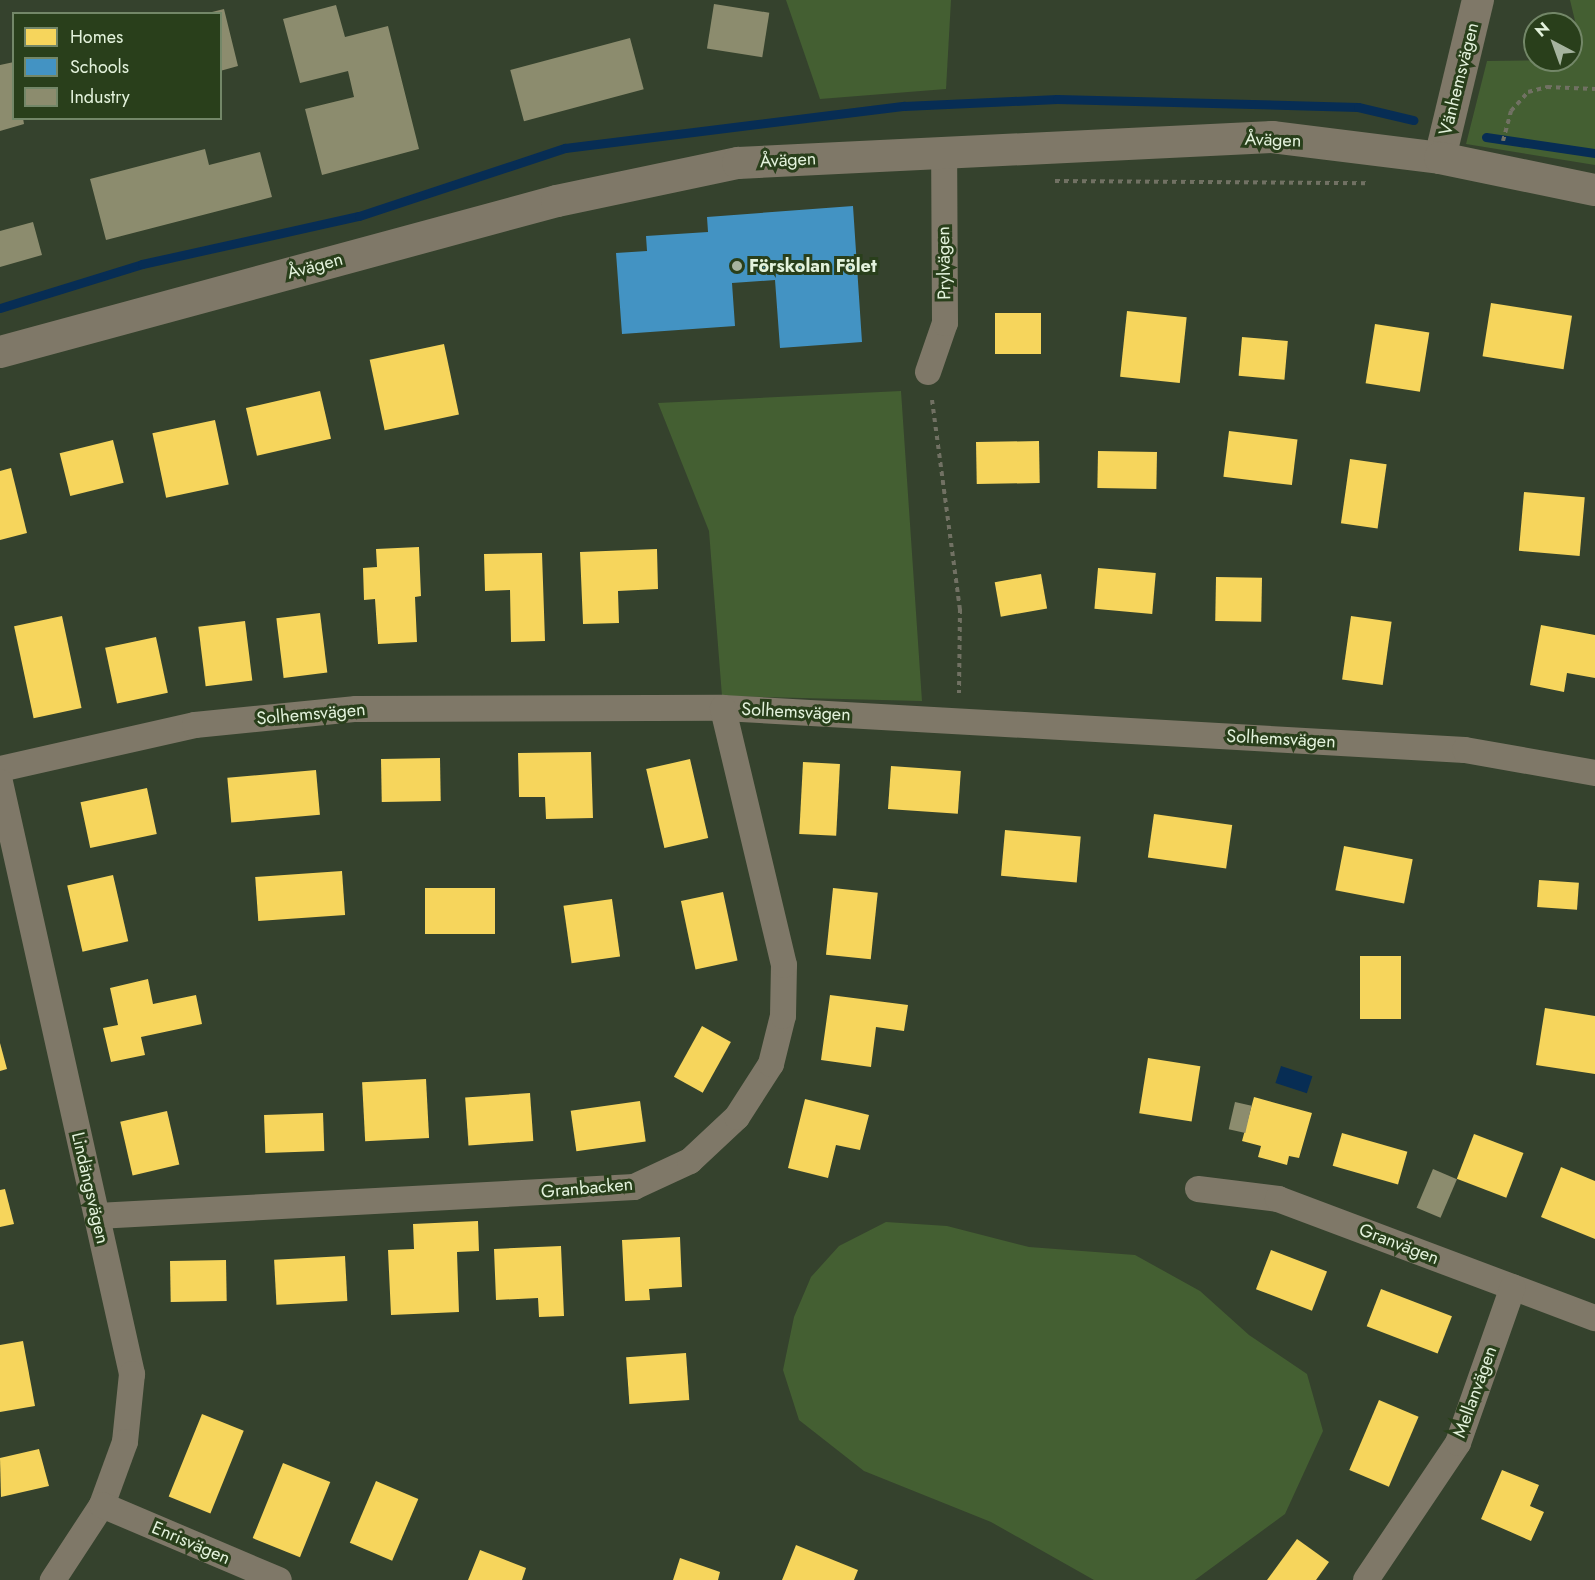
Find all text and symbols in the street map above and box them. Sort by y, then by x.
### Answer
legend [12,12,222,120]
north arrow [1523,12,1583,72]
text: N [1530,17,1555,42]
street label: Vänhemsvägen [1435,20,1483,138]
text: Homes [70,24,123,50]
text: Schools [70,54,129,80]
text: Industry [70,84,130,110]
street label: Åvägen [1244,128,1302,152]
street label: Åvägen [759,148,817,172]
street label: Prylvägen [933,226,955,300]
street label: Åvägen [285,248,345,284]
place label: Förskolan Fölet [749,255,877,277]
marker: Förskolan Fölet [730,259,744,273]
street label: Solhemsvägen [256,698,366,730]
street label: Solhemsvägen [741,698,851,726]
street label: Solhemsvägen [1226,725,1336,753]
street label: Lindängsvägen [67,1130,113,1246]
street label: Granbacken [540,1173,634,1203]
street label: Granvägen [1356,1219,1442,1269]
street label: Mellanvägen [1448,1343,1502,1441]
street label: Enrisvägen [149,1517,233,1569]

